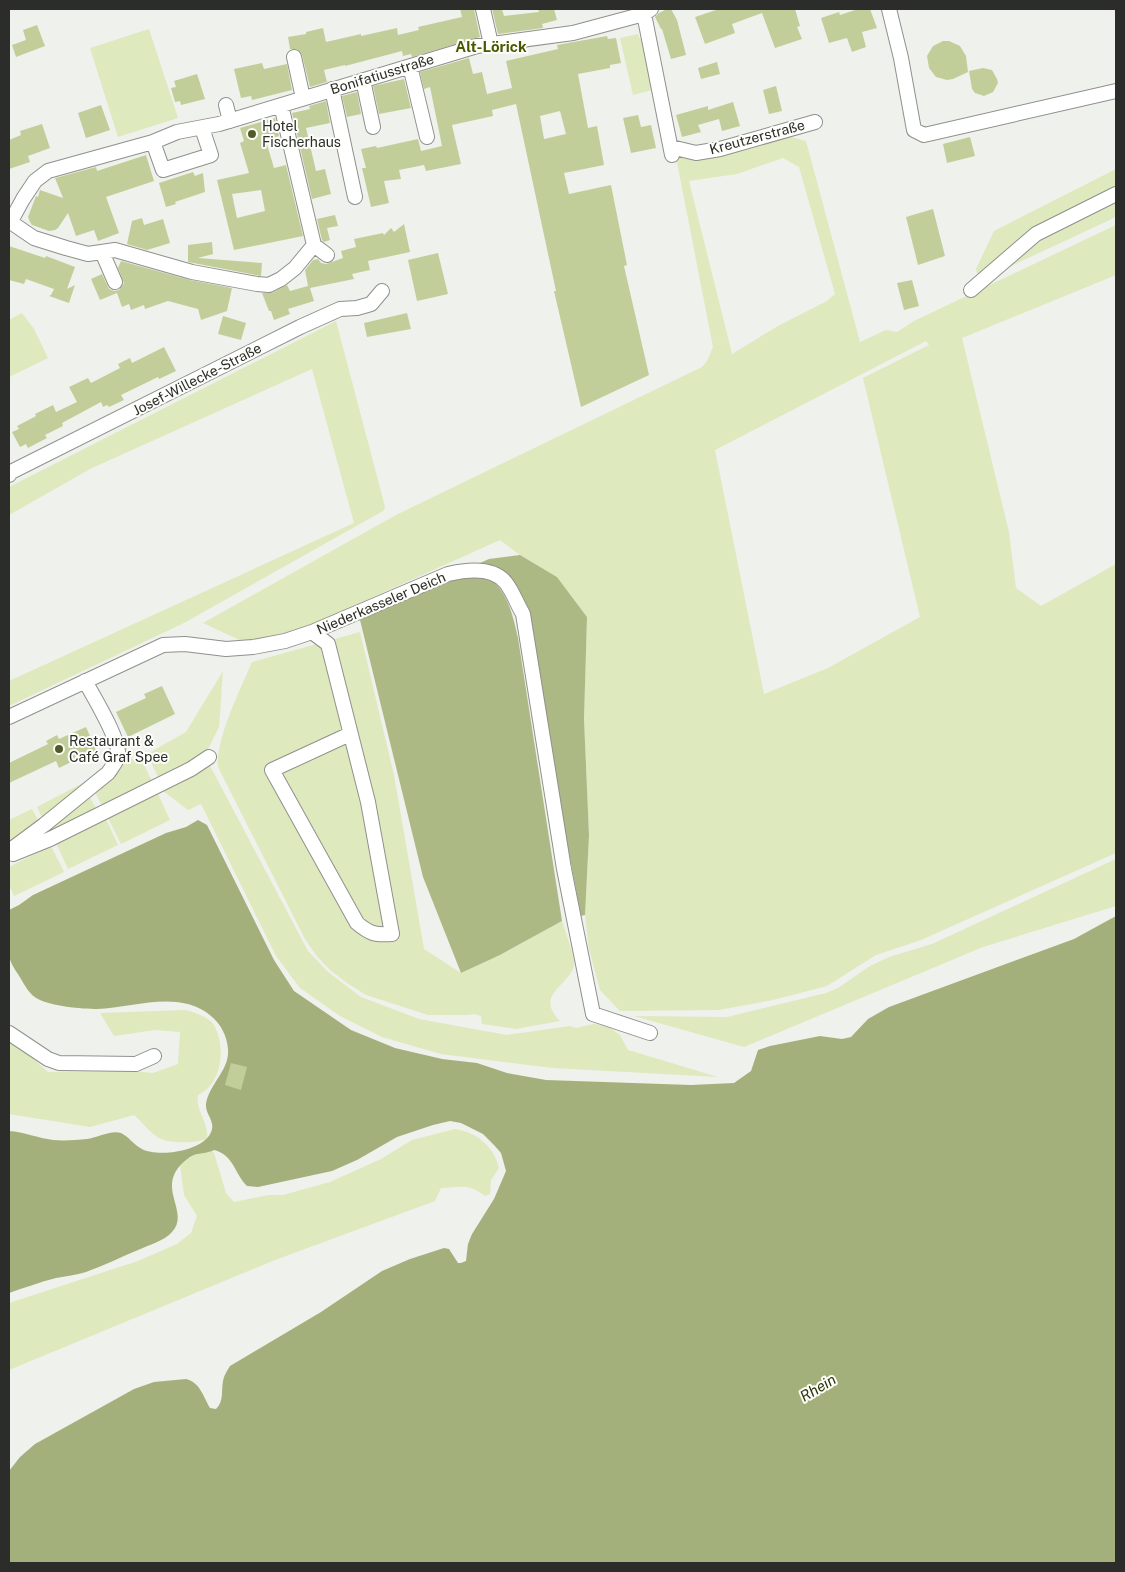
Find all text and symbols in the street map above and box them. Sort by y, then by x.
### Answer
district label: Alt-Lörick [455,38,527,55]
street label: Bonifatiusstraße [328,51,436,97]
street label: Kreutzerstraße [708,117,806,157]
place label: Hotel Fischerhaus [262,118,341,150]
marker: Hotel Fischerhaus [246,128,258,140]
street label: Josef-Willecke-Straße [130,340,264,418]
street label: Niederkasseler Deich [314,569,448,637]
place label: Restaurant & Café Graf Spee [69,733,168,765]
marker: Restaurant & Café Graf Spee [53,743,65,755]
water label: Rhein [797,1370,839,1405]

